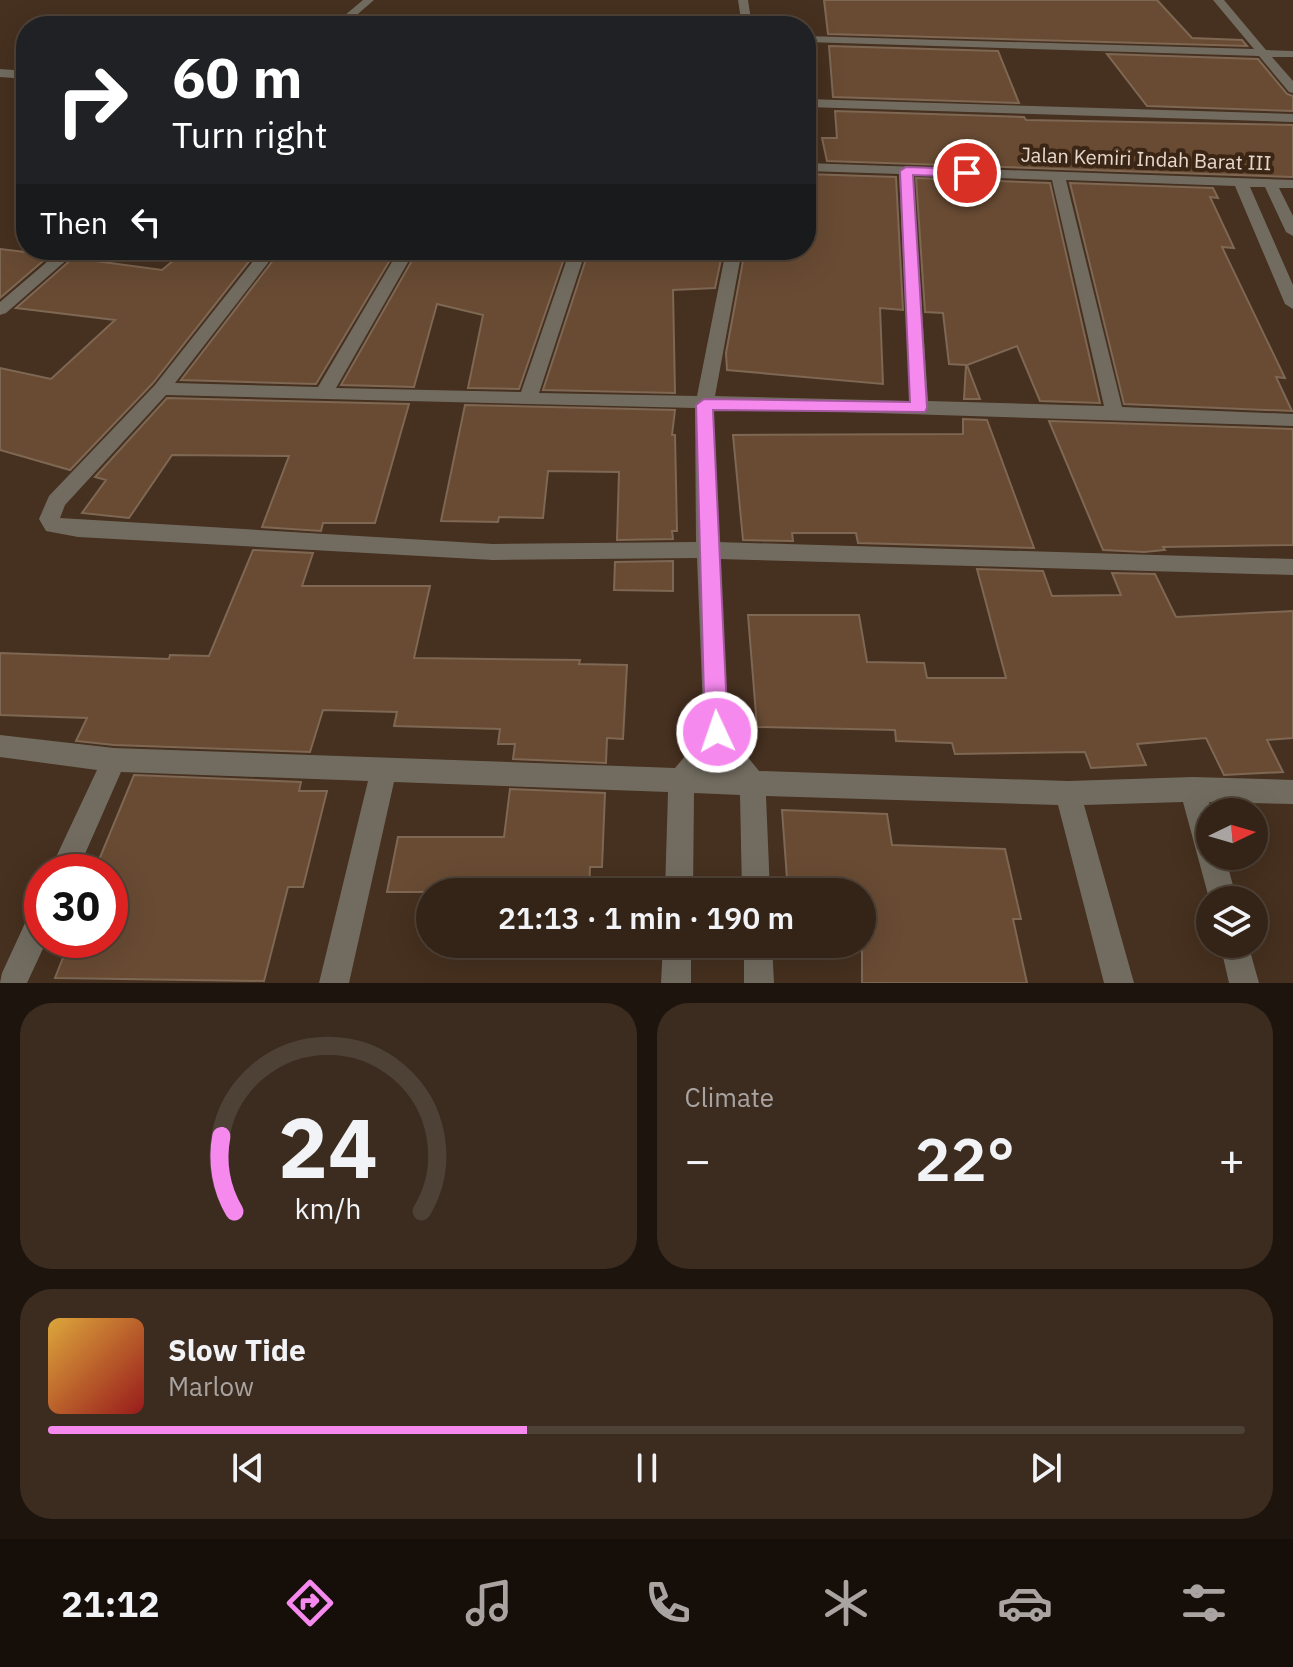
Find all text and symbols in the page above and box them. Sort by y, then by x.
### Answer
text: 60 m [172,41,302,113]
icon: right [40,48,144,152]
text: Turn right [172,111,328,158]
pin [933,139,1001,207]
street label: Jalan Kemiri Indah Barat III [1020,141,1272,176]
icon: arrive [945,151,989,195]
icon: left [124,200,168,244]
text: Then [40,203,108,242]
position arrow [675,690,759,774]
north arrow [1196,798,1268,870]
map controls [1196,798,1268,958]
speed limit sign: 30 [24,854,128,958]
button: layers [1196,886,1268,958]
text: 21:13 · 1 min · 190 m [498,898,794,937]
text: Climate [685,1080,774,1114]
text: 24 [278,1093,378,1201]
text: 22° [915,1119,1015,1198]
text: − [685,1131,711,1188]
text: + [1219,1131,1245,1188]
text: km/h [295,1190,362,1227]
text: Slow Tide [168,1330,306,1369]
text: Marlow [168,1369,254,1403]
icon: previous [226,1446,270,1490]
icon: pause [625,1446,669,1490]
icon: next [1024,1446,1068,1490]
icon: directions [282,1575,338,1631]
icon: music [461,1575,517,1631]
icon: phone [640,1575,696,1631]
icon: climate [818,1575,874,1631]
icon: car [997,1575,1053,1631]
icon: filters [1176,1575,1232,1631]
text: 21:12 [61,1580,160,1627]

